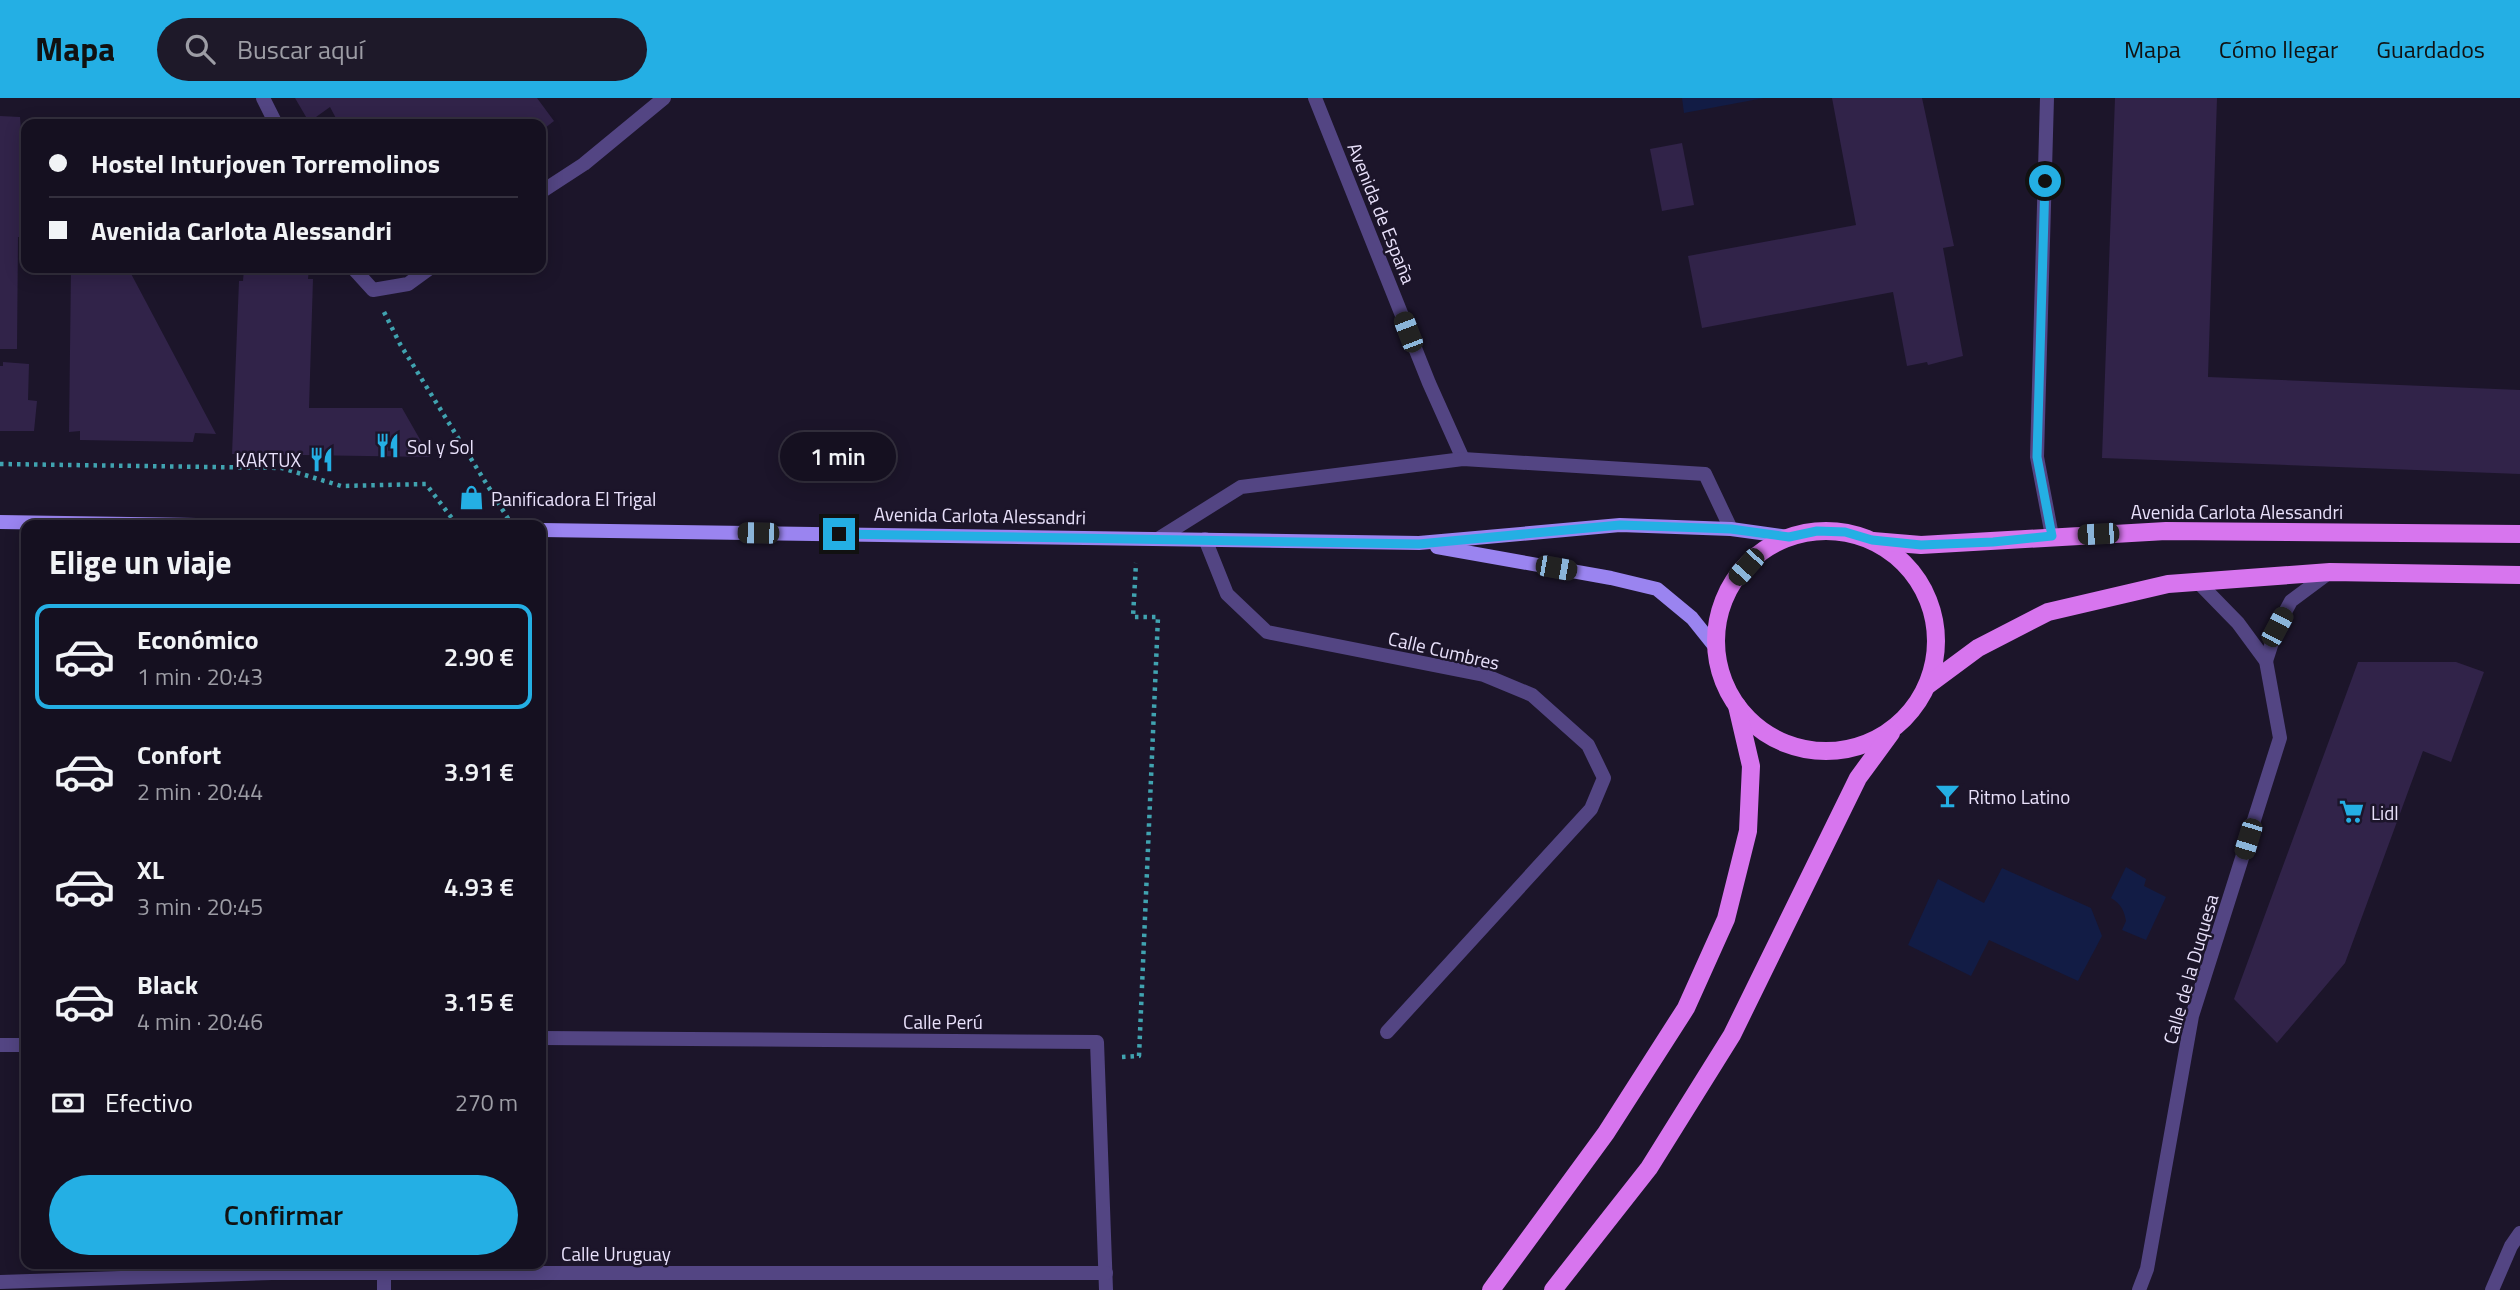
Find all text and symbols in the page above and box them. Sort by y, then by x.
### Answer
search box [157,18,647,81]
text: Mapa [35,24,115,74]
icon: search [181,30,219,68]
text: Buscar aquí [237,30,364,69]
text: Mapa [2124,31,2181,67]
text: Cómo llegar [2219,31,2338,67]
text: Guardados [2376,31,2485,67]
street label: Avenida de España [1340,138,1424,288]
text: Hostel Inturjoven Torremolinos [91,144,440,183]
route start [2029,165,2061,197]
text: Avenida Carlota Alessandri [91,211,392,250]
car [1391,309,1426,355]
restaurant icon: Sol y Sol [373,432,401,460]
place label: Sol y Sol [407,432,474,461]
callout: 1 min [781,432,897,482]
text: 1 min [810,439,866,474]
place label: KAKTUX [235,445,301,474]
restaurant icon: KAKTUX [307,445,335,473]
shop icon: Panificadora El Trigal [457,484,485,512]
place label: Panificadora El Trigal [491,484,657,513]
street label: Avenida Carlota Alessandri [2131,497,2343,526]
street label: Avenida Carlota Alessandri [874,499,1086,531]
route end [823,518,855,550]
car [737,522,780,544]
car [2077,522,2120,546]
text: Elige un viaje [49,538,232,586]
car [1725,544,1768,590]
car [1534,554,1579,582]
car [2258,604,2297,650]
text: Económico [137,620,259,659]
street label: Calle Cumbres [1386,623,1503,677]
icon: car [53,625,116,688]
text: 2.90 € [444,637,514,676]
text: 1 min · 20:43 [137,659,263,694]
text: Confort [137,735,221,774]
icon: car [53,740,116,803]
text: 3.91 € [444,752,514,791]
text: 2 min · 20:44 [137,774,263,809]
bar icon: Ritmo Latino [1934,782,1962,810]
place label: Ritmo Latino [1968,782,2070,811]
supermarket icon: Lidl [2337,798,2365,826]
place label: Lidl [2371,798,2399,827]
car [2232,816,2265,862]
text: XL [137,850,164,889]
icon: car [53,855,116,918]
text: 4.93 € [444,867,514,906]
text: 3 min · 20:45 [137,889,263,924]
street label: Calle de la Duquesa [2155,890,2225,1047]
text: Black [137,965,198,1004]
icon: car [53,970,116,1033]
text: 3.15 € [444,982,514,1021]
text: 4 min · 20:46 [137,1004,263,1039]
street label: Calle Perú [903,1007,983,1036]
text: Efectivo [105,1083,193,1122]
icon: cash [49,1084,87,1122]
text: 270 m [455,1085,518,1120]
button: Confirmar [49,1175,518,1255]
street label: Calle Uruguay [561,1239,671,1268]

